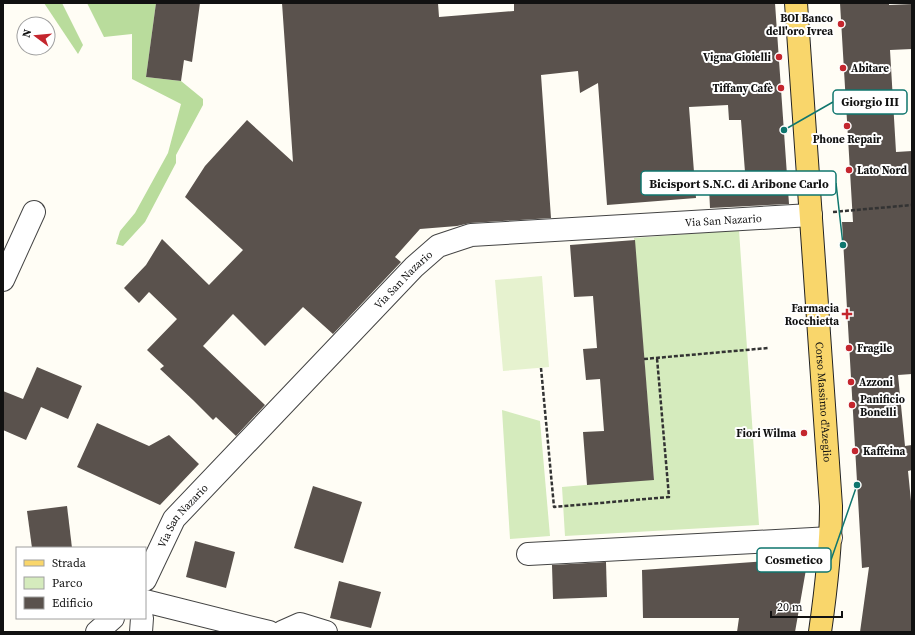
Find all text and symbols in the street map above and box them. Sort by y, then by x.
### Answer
place label: BOI Banco dell'oro Ivrea [766,11,833,39]
north arrow [16,16,56,56]
marker: BOI Banco dell'oro Ivrea [836,19,846,29]
text: N [19,27,35,39]
place label: Vigna Gioielli [703,50,772,65]
marker: Vigna Gioielli [774,52,784,62]
place label: Abitare [851,61,889,76]
marker: Abitare [838,63,848,73]
place label: Tiffany Cafè [712,81,773,96]
marker: Tiffany Cafè [776,83,786,93]
callout: Giorgio III [833,90,907,114]
text: Giorgio III [841,94,899,110]
marker: Phone Repair [842,121,852,131]
place label: Phone Repair [813,132,882,147]
place label: Lato Nord [857,163,907,178]
marker: Lato Nord [844,165,854,175]
callout: Bicisport S.N.C. di Aribone Carlo [641,171,836,195]
text: Bicisport S.N.C. di Aribone Carlo [649,176,829,192]
street label: Via San Nazario [684,210,762,230]
street label: Via San Nazario [371,247,436,312]
place label: Farmacia Rocchietta [785,301,839,329]
marker: Farmacia Rocchietta [842,309,852,319]
street label: Corso Massimo d'Azeglio [812,341,835,463]
place label: Fragile [857,341,893,356]
marker: Fragile [844,343,854,353]
place label: Azzoni [859,375,894,390]
marker: Azzoni [846,377,856,387]
place label: Panificio Bonelli [860,392,905,420]
marker: Panificio Bonelli [847,400,857,410]
place label: Fiori Wilma [736,426,796,441]
marker: Fiori Wilma [799,428,809,438]
place label: Kaffeina [863,444,906,459]
marker: Kaffeina [850,446,860,456]
street label: Via San Nazario [154,481,211,550]
legend [16,547,146,619]
callout: Cosmetico [757,548,831,572]
text: Cosmetico [765,552,823,568]
text: Strada [52,555,87,571]
text: Parco [52,575,83,591]
scale bar [771,593,842,619]
text: Edificio [52,595,93,611]
text: 20 m [777,599,803,615]

